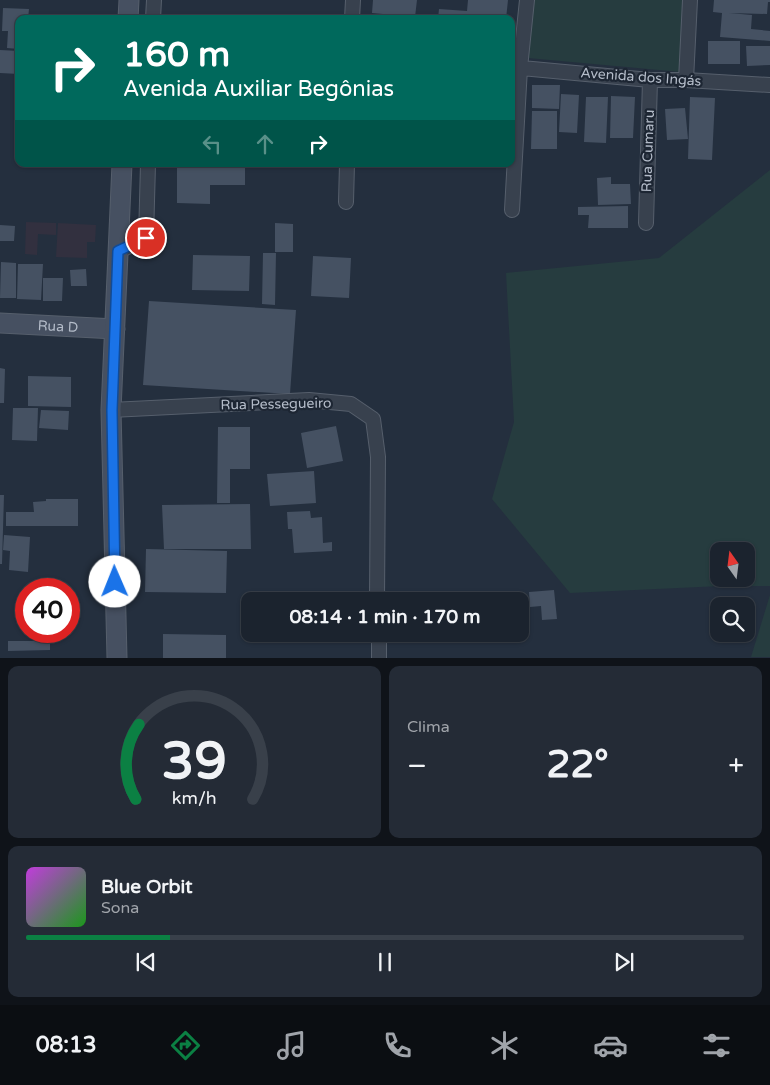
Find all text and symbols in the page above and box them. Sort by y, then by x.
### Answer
text: 160 m [123,34,230,76]
icon: right [40,35,105,100]
street label: Avenida dos Ingás [580,64,702,90]
text: Avenida Auxiliar Begônias [123,76,394,102]
street label: Rua Cumaru [638,109,658,193]
icon: left [198,130,226,158]
icon: ahead [251,130,279,158]
icon: right [304,130,332,158]
pin [125,217,167,259]
icon: arrive [132,224,160,252]
street label: Rua D [37,316,79,336]
street label: Rua Pessegueiro [220,395,332,413]
north arrow [710,542,755,588]
map controls [710,542,755,642]
position arrow [88,555,140,607]
speed limit sign: 40 [15,578,80,643]
button: search [710,597,755,642]
text: 08:14 · 1 min · 170 m [289,606,481,628]
text: Clima [407,717,450,737]
text: 39 [162,730,227,793]
text: 22° [547,742,609,788]
text: − [407,749,427,783]
text: + [728,749,744,783]
text: km/h [172,788,217,809]
text: Blue Orbit [101,876,193,898]
text: Sona [101,898,139,918]
icon: previous [132,948,160,976]
icon: pause [371,948,399,976]
icon: next [610,948,638,976]
icon: directions [168,1028,203,1063]
icon: music [274,1028,309,1063]
icon: phone [380,1028,415,1063]
icon: climate [487,1028,522,1063]
icon: car [593,1028,628,1063]
icon: filters [699,1028,734,1063]
text: 08:13 [36,1032,97,1058]

